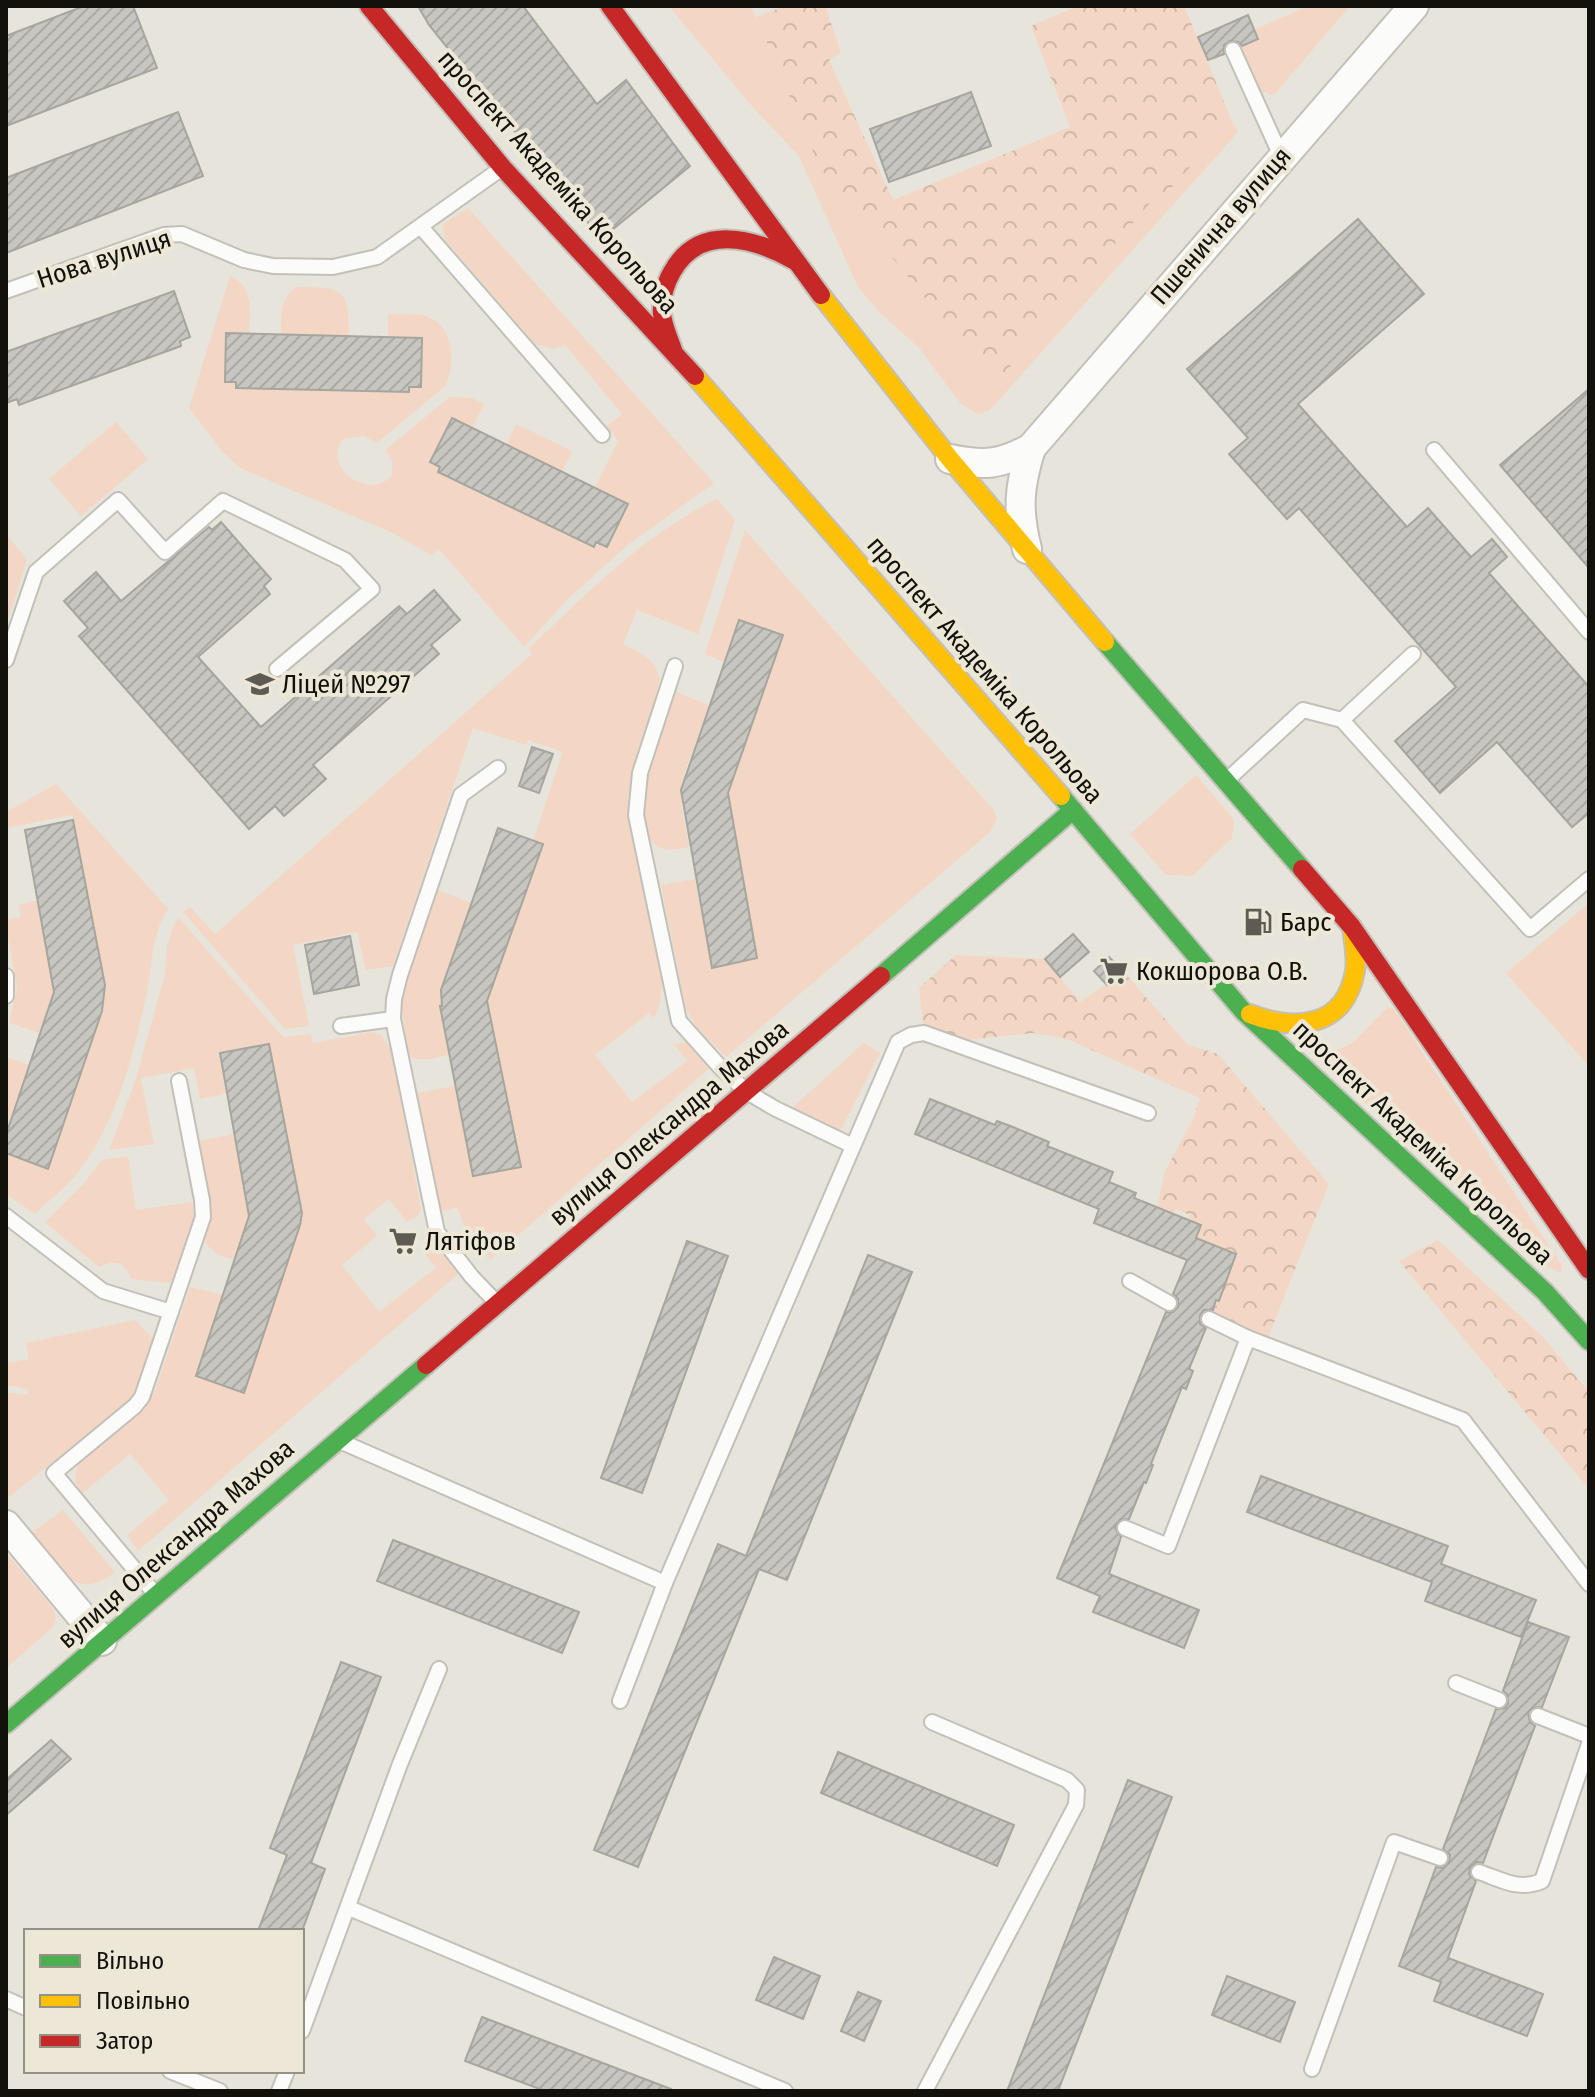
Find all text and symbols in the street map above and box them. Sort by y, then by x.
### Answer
street label: проспект Академіка Корольова [431,44,685,320]
street label: Пшенична вулиця [1144,141,1298,311]
street label: Нова вулиця [33,223,175,295]
street label: проспект Академіка Корольова [860,530,1110,810]
school or university icon: Ліцей №297 [245,669,275,699]
place label: Ліцей №297 [282,669,411,700]
fuel station icon: Барс [1243,907,1273,937]
place label: Барс [1280,907,1331,938]
supermarket icon: Кокшорова О.В. [1099,956,1129,986]
place label: Кокшорова О.В. [1136,956,1308,987]
street label: вулиця Олександра Махова [543,1014,795,1232]
street label: проспект Академіка Корольова [1287,1014,1559,1272]
supermarket icon: Лятіфов [388,1226,418,1256]
place label: Лятіфов [425,1226,516,1257]
street label: вулиця Олександра Махова [51,1433,301,1655]
legend [24,1929,304,2073]
text: Вільно [96,1947,164,1975]
text: Повільно [96,1987,190,2015]
text: Затор [96,2027,153,2055]

